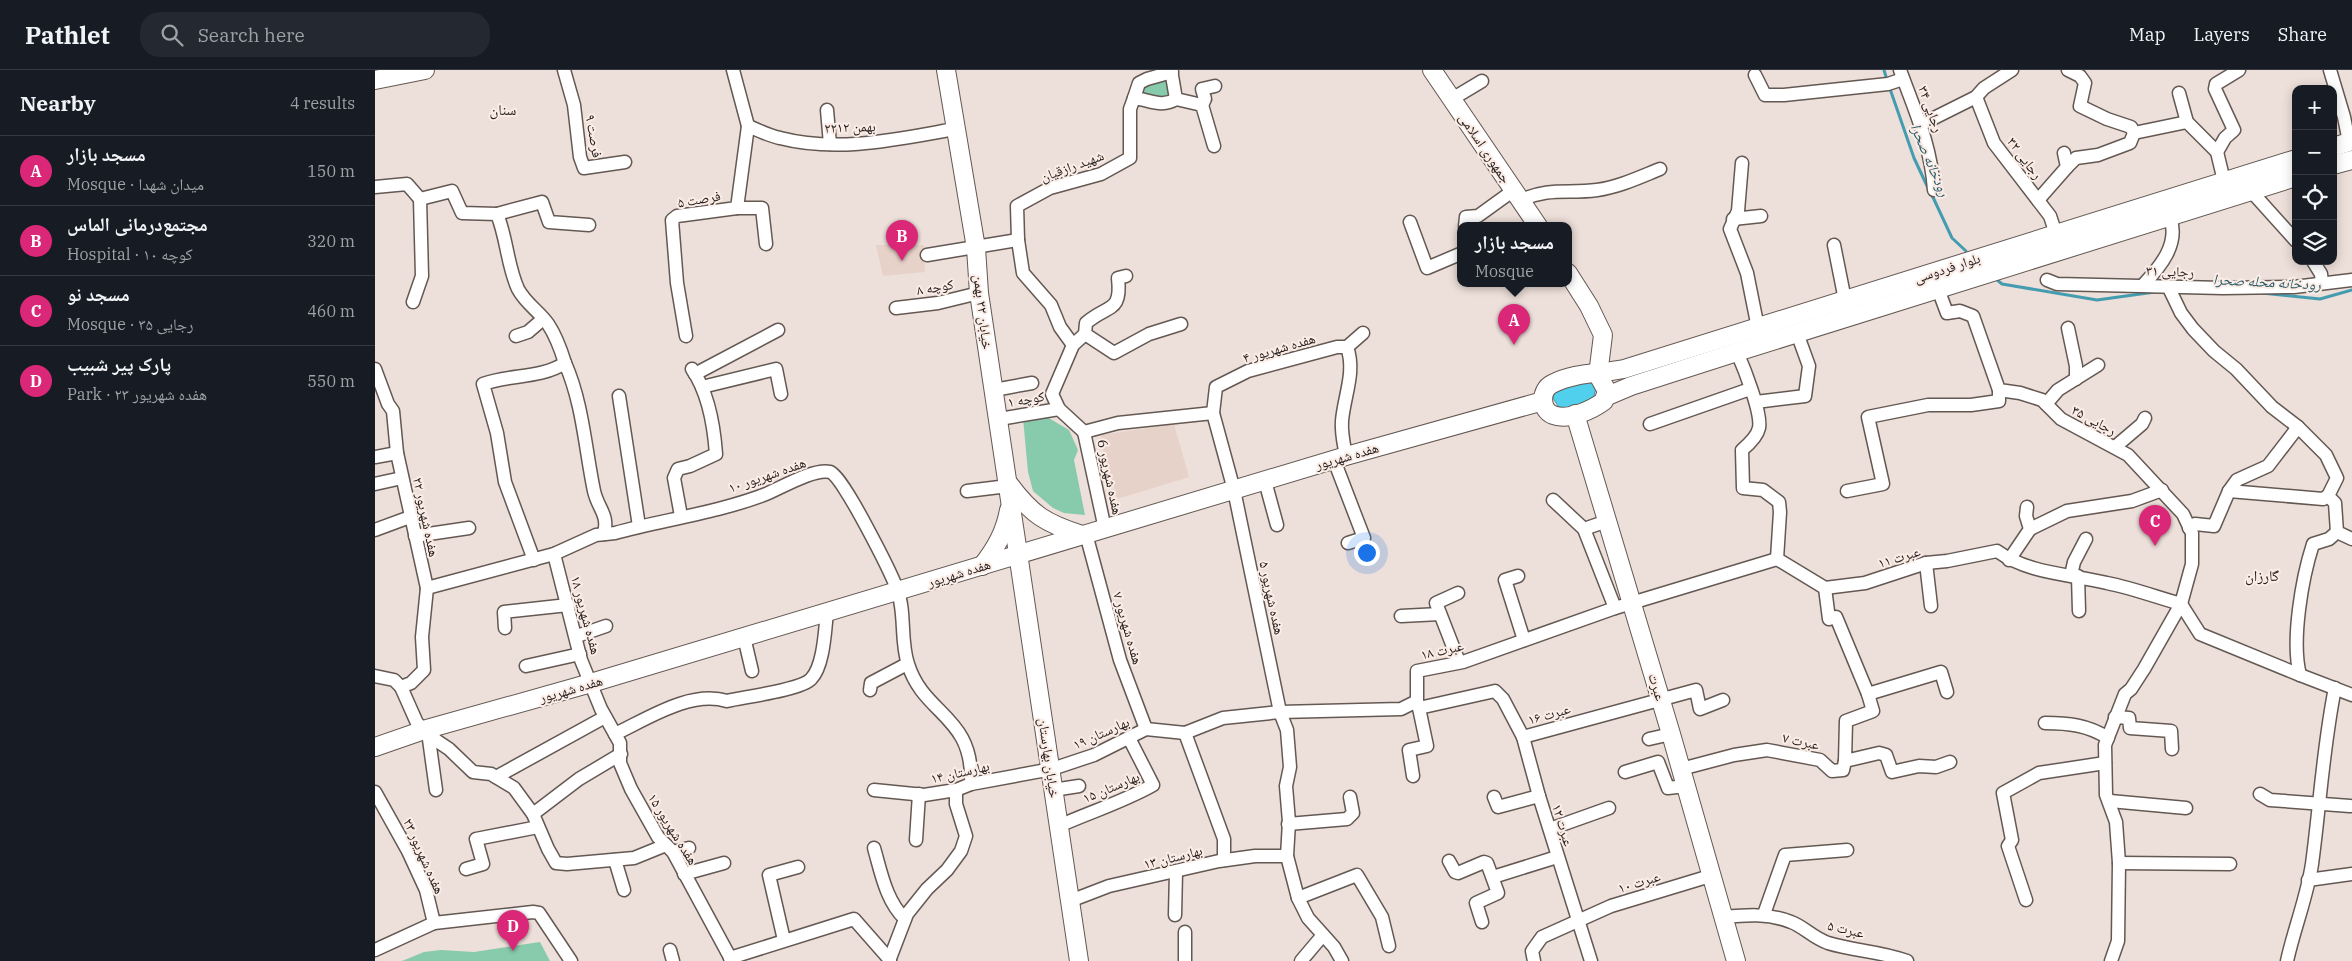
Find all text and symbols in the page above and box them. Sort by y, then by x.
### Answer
search box [140,12,490,57]
text: Pathlet [25,19,110,51]
icon: search [158,21,186,49]
text: Search here [198,23,305,47]
text: Map [2129,23,2166,46]
text: Layers [2194,23,2250,46]
text: Share [2278,23,2327,46]
street label: رجایی ۳۴ [1914,83,1948,135]
map controls [2292,85,2337,265]
button: + [2292,85,2337,130]
text: Nearby [20,89,96,117]
text: 4 results [290,93,355,113]
district label: سنان [490,100,517,120]
street label: جمهوری اسلامی [1455,109,1515,187]
street label: فرصت ۹ [581,113,607,159]
street label: ۲۲بهمن ۱۲ [824,117,876,137]
water label: رودخانه صحرا [1907,120,1954,200]
button: − [2292,130,2337,175]
street label: رجایی ۳۲ [2003,133,2047,183]
text: مسجد بازار [67,142,146,166]
street label: شهید رازقیان [1038,146,1106,186]
text: A [30,161,42,181]
text: 150 m [307,161,355,181]
text: Mosque · میدان شهدا [67,174,204,194]
button: locate [2292,175,2337,220]
street label: فرصت ۵ [676,186,722,212]
text: مجتمع‌درمانی الماس [67,212,208,236]
pin: B [886,220,918,261]
button: layers [2292,220,2337,265]
popup [1457,222,1572,287]
text: مسجد بازار [1475,230,1554,254]
text: B [30,231,42,251]
text: 320 m [307,231,355,251]
text: Hospital · کوچه ۱۰ [67,244,193,264]
street label: بلوار فردوسی [1912,249,1983,287]
text: Mosque [1475,261,1534,281]
street label: رجایی ۳۱ [2146,261,2194,281]
water label: رودخانه محله صحرا [2212,269,2322,294]
street label: خیابان ۲۲ بهمن [969,274,997,351]
street label: کوچه ۸ [915,275,955,299]
text: مسجد نو [67,282,130,306]
text: C [31,301,41,321]
text: 460 m [307,301,355,321]
pin: A [1498,304,1530,345]
text: Mosque · رجایی ۳۵ [67,314,193,334]
street label: هفده شهریور ۴ [1241,329,1317,367]
text: پارک پیر شبیب [67,352,171,376]
text: D [30,371,42,391]
text: 550 m [307,371,355,391]
text: Park · هفده شهریور ۲۳ [67,384,207,404]
street label: کوچه ۱ [1006,387,1046,411]
street label: رجایی ۳۵ [2069,401,2119,439]
street label: هفده شهریور 6 [1093,438,1127,516]
street label: هفده شهریور [1312,438,1381,474]
street label: هفده شهریور ۱۰ [726,453,808,497]
street label: هفده شهریور ۲۲ [409,476,443,558]
pin: C [2139,505,2171,546]
your location [1354,540,1380,566]
street label: عبرت ۱۱ [1876,542,1922,572]
street label: هفده شهریور [924,555,993,591]
street label: هفده شهریور ۵ [1255,560,1289,636]
district label: گارزان [2245,566,2279,586]
street label: هفده شهریور ۱۸ [567,574,605,656]
street label: هفده شهریور ۷ [1109,590,1147,666]
street label: عبرت ۱۸ [1419,636,1465,664]
street label: هفده شهریور [536,671,605,707]
street label: عبرت [1644,671,1670,703]
street label: عبرت ۱۶ [1526,699,1572,729]
street label: بهارستان ۱۹ [1070,713,1132,753]
street label: خیابان بهارستان [1034,717,1064,799]
street label: عبرت ۷ [1781,728,1821,754]
street label: بهارستان ۱۴ [929,756,991,788]
street label: بهارستان ۱۵ [1080,767,1142,807]
street label: هفده شهریور ۱۵ [644,790,702,868]
street label: عبرت ۱۲ [1548,802,1578,848]
street label: هفده شهریور ۲۳ [399,815,449,897]
street label: بهارستان ۱۳ [1142,841,1204,873]
street label: عبرت ۱۰ [1616,867,1662,897]
pin: D [497,910,529,951]
street label: عبرت ۵ [1826,916,1866,942]

